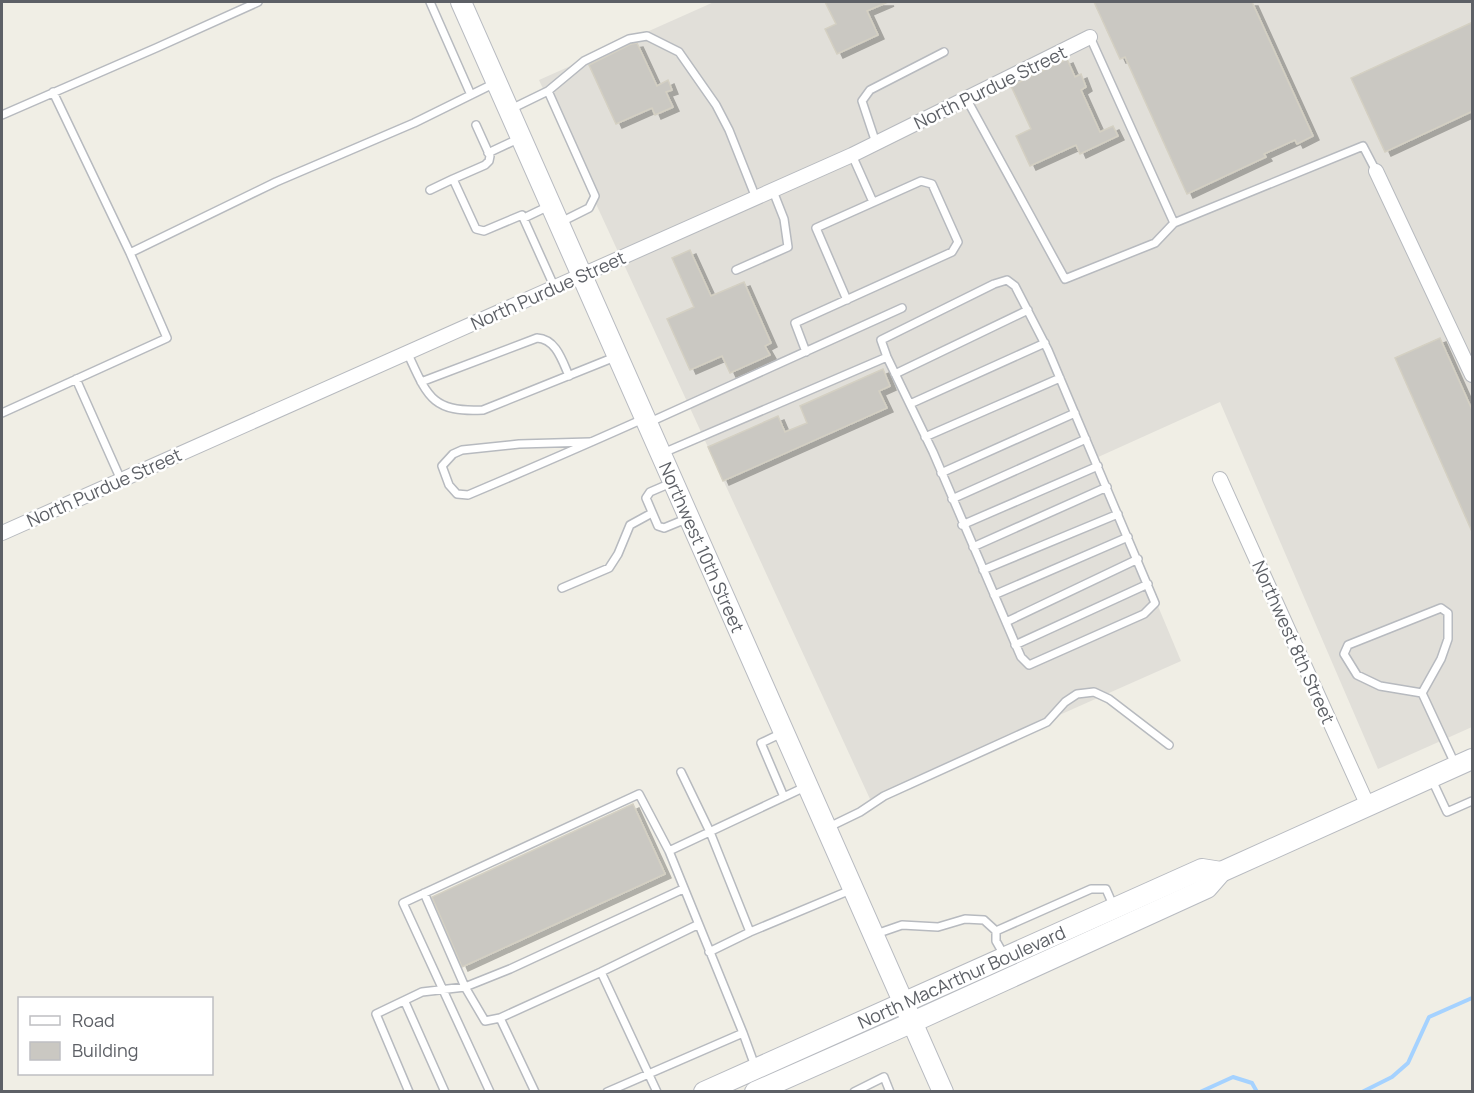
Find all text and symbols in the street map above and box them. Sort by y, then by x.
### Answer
street label: North Purdue Street [910,40,1070,134]
street label: North Purdue Street [467,245,629,335]
street label: North Purdue Street [23,442,185,532]
street label: Northwest 10th Street [654,458,750,636]
street label: Northwest 8th Street [1247,557,1341,727]
street label: North MacArthur Boulevard [854,920,1069,1034]
legend [18,997,213,1075]
text: Road [72,1008,115,1032]
text: Building [72,1038,138,1062]

